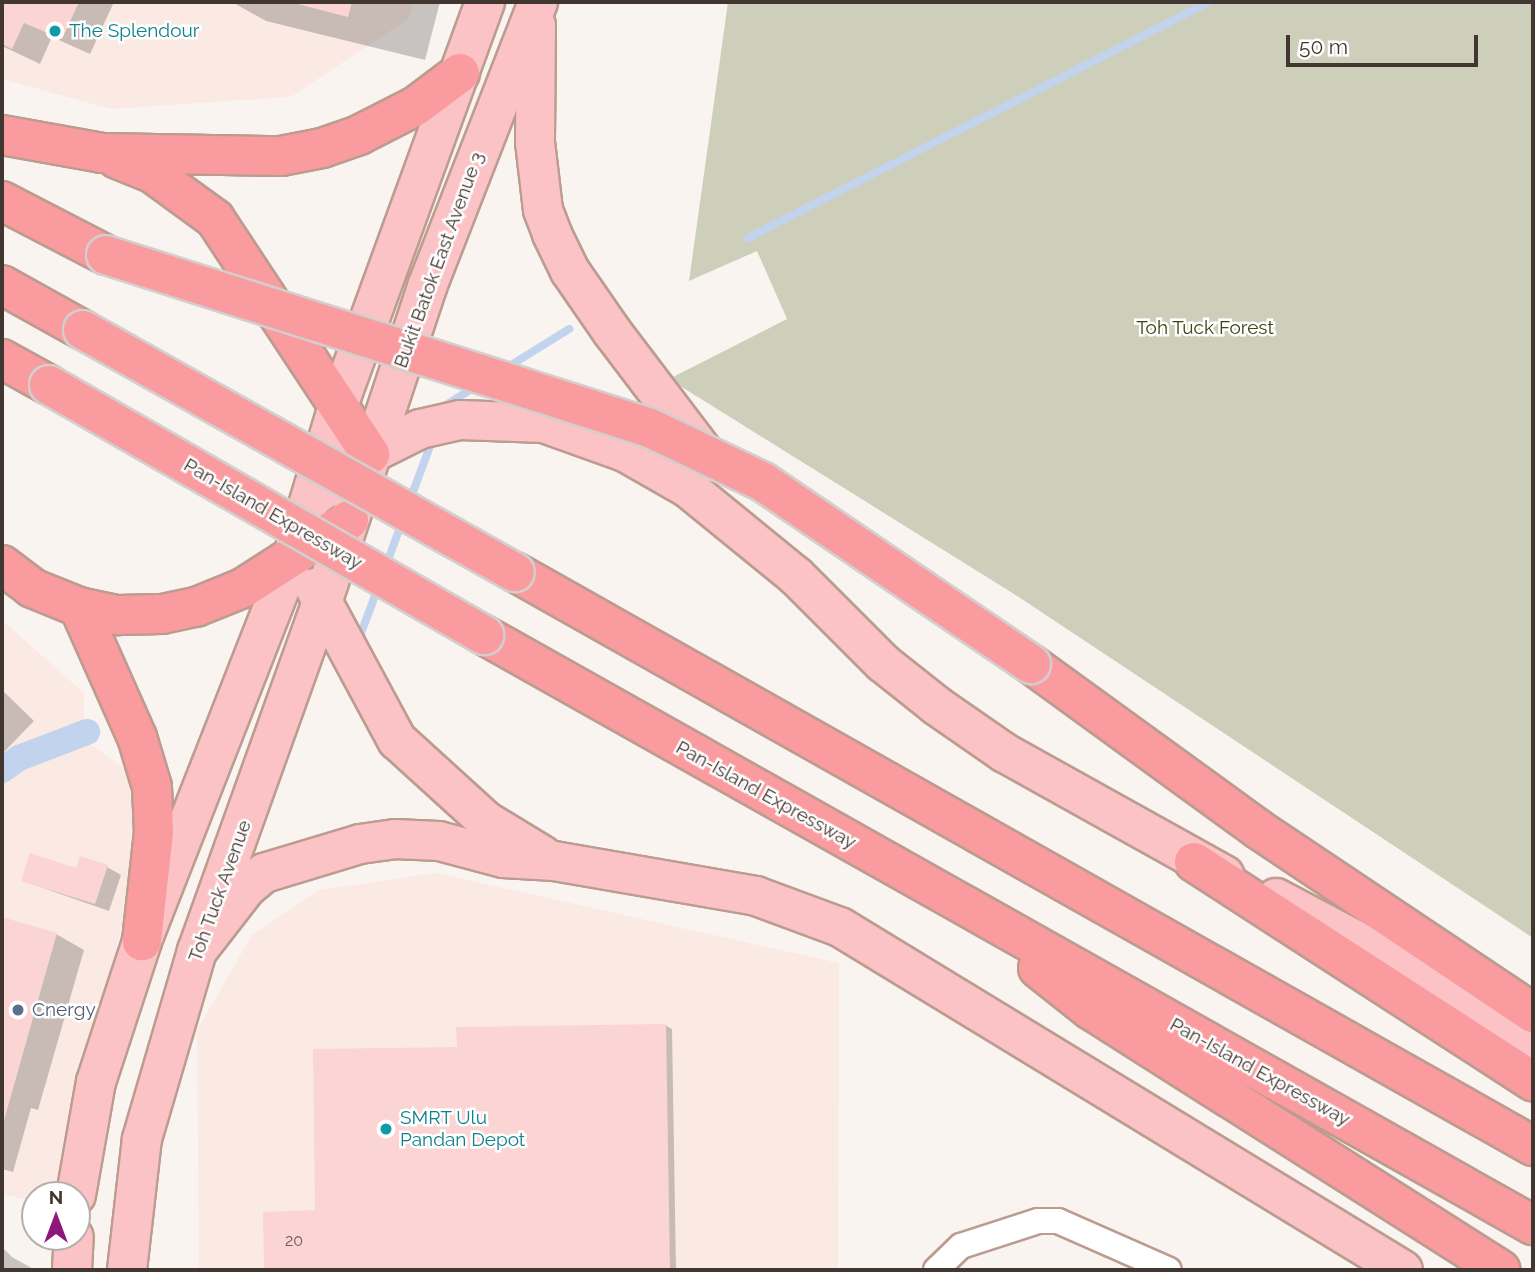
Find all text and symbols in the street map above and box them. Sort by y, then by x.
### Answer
place label: The Splendour [69,20,199,42]
scale bar [1290,21,1482,65]
marker: The Splendour [47,23,63,39]
text: 50 m [1299,34,1348,59]
street label: Bukit Batok East Avenue 3 [389,149,489,371]
park label: Toh Tuck Forest [1136,317,1274,339]
street label: Pan-Island Expressway [180,454,366,574]
street label: Pan-Island Expressway [672,736,860,854]
street label: Toh Tuck Avenue [184,817,256,965]
place label: Cnergy [32,999,96,1021]
marker: Cnergy [10,1002,26,1018]
street label: Pan-Island Expressway [1166,1013,1354,1131]
place label: SMRT Ulu Pandan Depot [400,1107,525,1151]
marker: SMRT Ulu Pandan Depot [378,1121,394,1137]
north arrow [21,1181,91,1251]
text: N [49,1186,63,1208]
house number: 20 [285,1231,303,1251]

